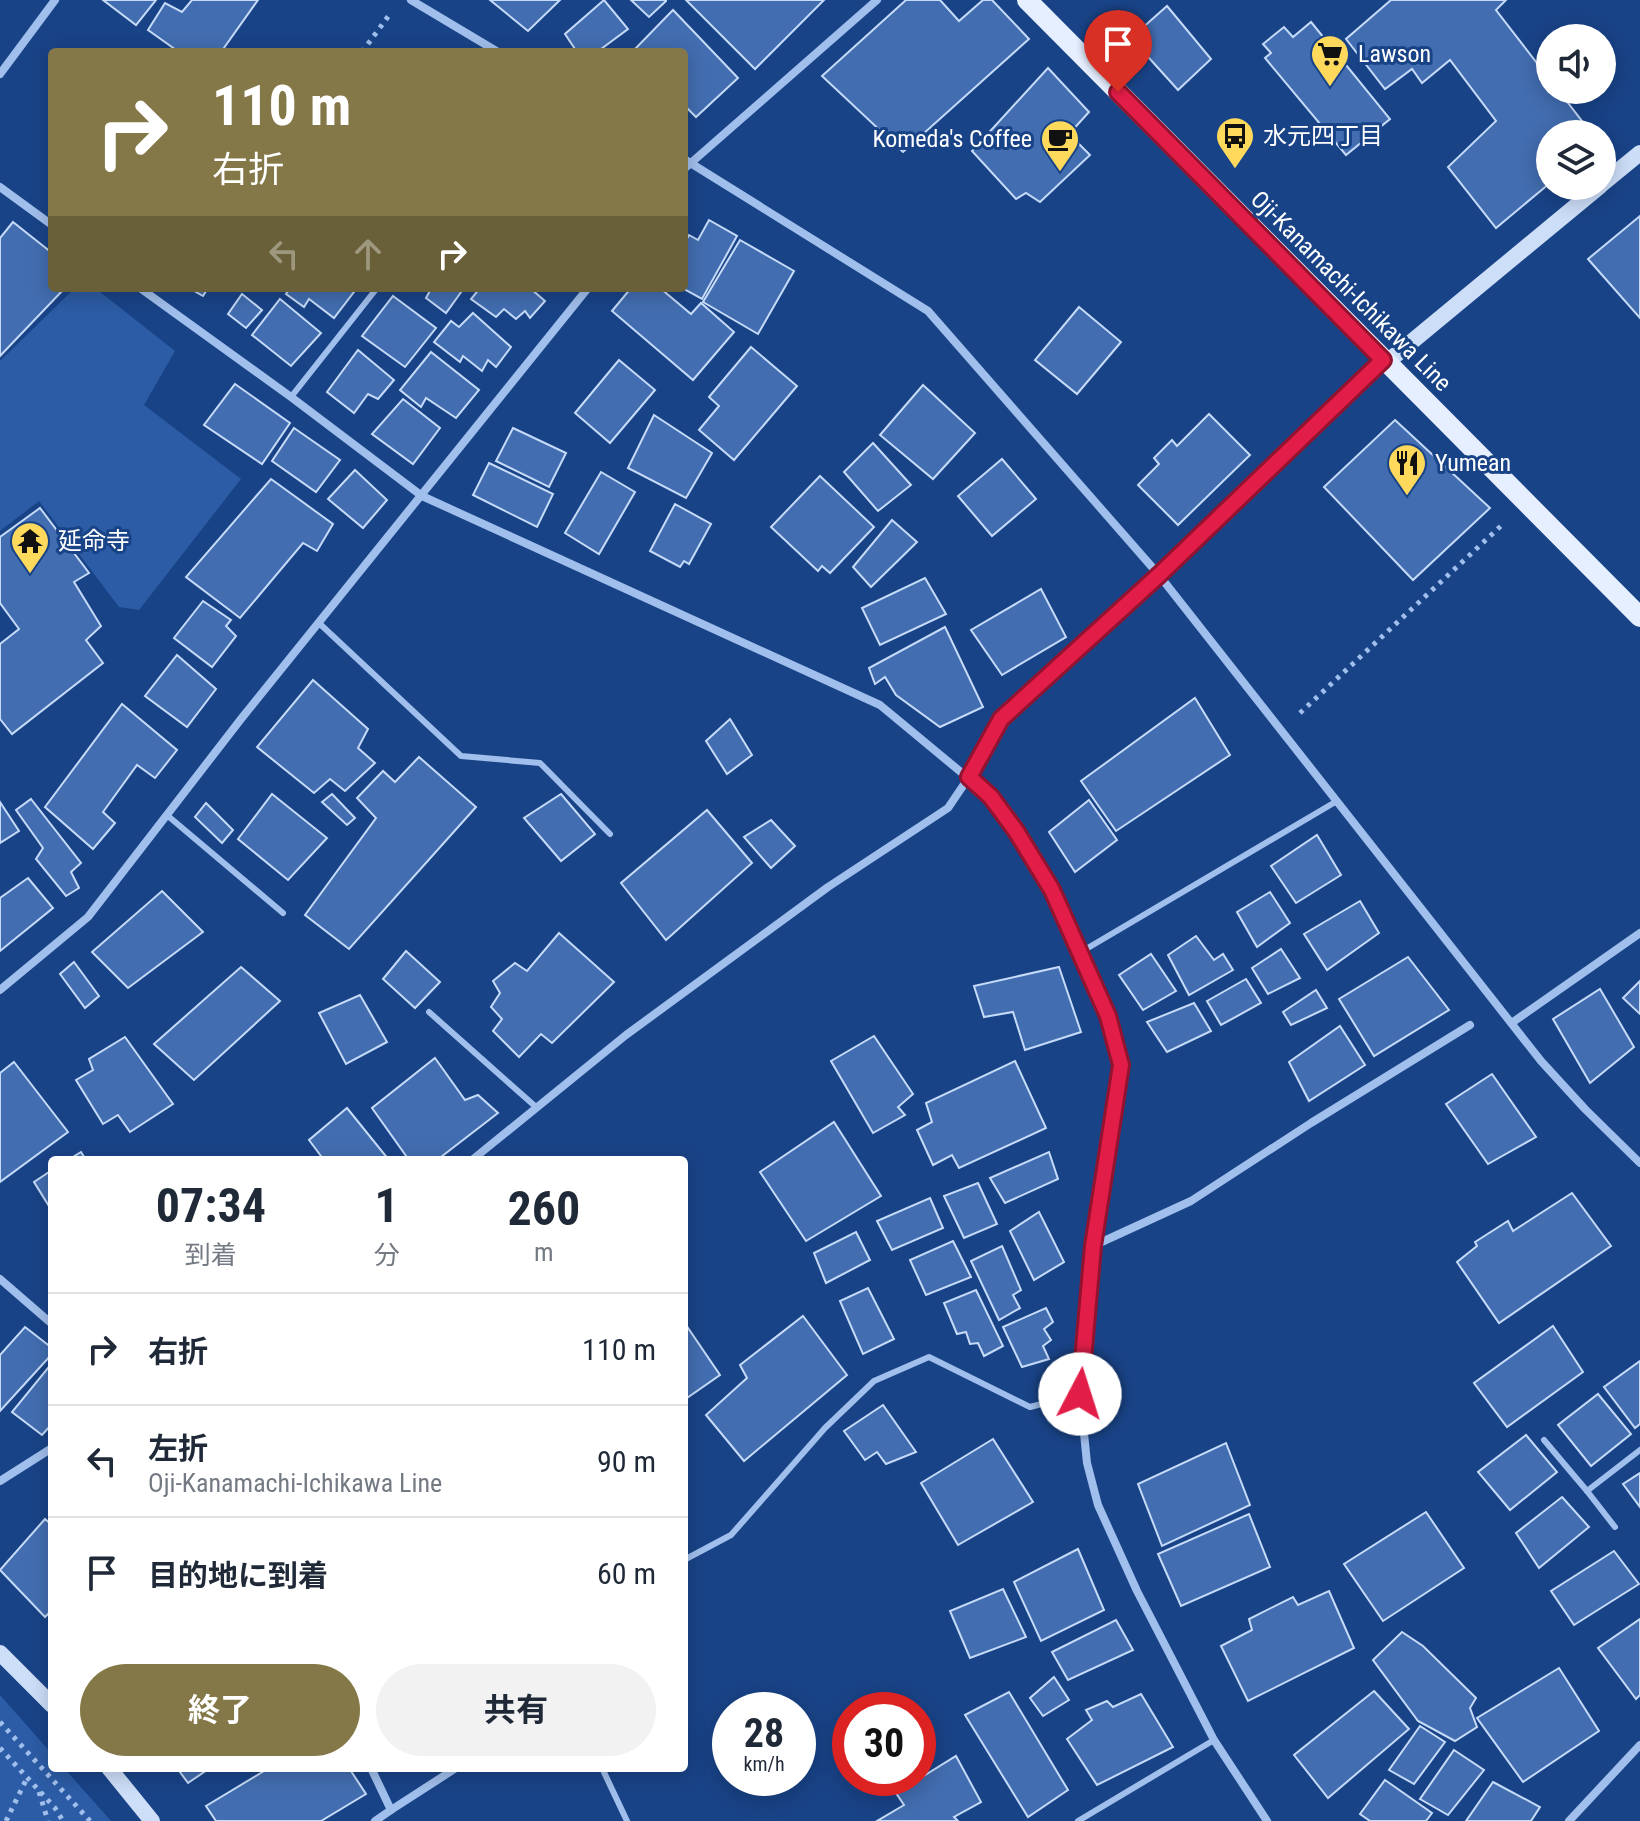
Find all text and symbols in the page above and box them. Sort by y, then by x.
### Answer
pin [1084,10,1152,92]
icon: arrive [1096,22,1140,66]
map controls [1536,24,1616,200]
button: sound [1536,24,1616,104]
supermarket icon: Lawson [1309,33,1351,88]
place label: Lawson [1358,40,1431,68]
text: 110 m [212,73,351,139]
icon: right [80,80,184,184]
bus stop icon: 水元四丁目 [1214,115,1256,170]
cafe icon: Komeda's Coffee [1039,118,1081,173]
button: layers [1536,120,1616,200]
place label: 水元四丁目 [1263,122,1383,150]
place label: Komeda's Coffee [872,125,1032,153]
text: 右折 [212,149,284,191]
street label: Oji-Kanamachi-Ichikawa Line [1245,185,1457,397]
icon: left [262,232,306,276]
icon: ahead [346,232,390,276]
icon: right [430,232,474,276]
restaurant icon: Yumean [1386,442,1428,497]
place label: Yumean [1435,449,1511,477]
temple icon: 延命寺 [9,520,51,575]
place label: 延命寺 [58,527,130,555]
text: 07:34 [156,1177,266,1234]
text: 1 [375,1177,399,1234]
text: 260 [507,1180,580,1237]
text: m [534,1237,554,1267]
text: 到着 [185,1240,237,1270]
text: 分 [374,1240,400,1270]
icon: right [80,1327,124,1371]
text: 110 m [582,1332,656,1367]
text: 右折 [148,1334,208,1369]
position arrow [1038,1352,1122,1436]
text: 左折 [148,1431,208,1466]
icon: left [80,1439,124,1483]
text: 90 m [597,1444,656,1479]
text: Oji-Kanamachi-Ichikawa Line [148,1468,442,1498]
icon: arrive [80,1551,124,1595]
text: 60 m [597,1556,656,1591]
text: 目的地に到着 [148,1558,328,1593]
button: 終了 [80,1664,360,1756]
button: 共有 [376,1664,656,1756]
speed limit sign: 30 [832,1692,936,1796]
text: 28 [744,1710,784,1757]
text: km/h [743,1752,785,1776]

